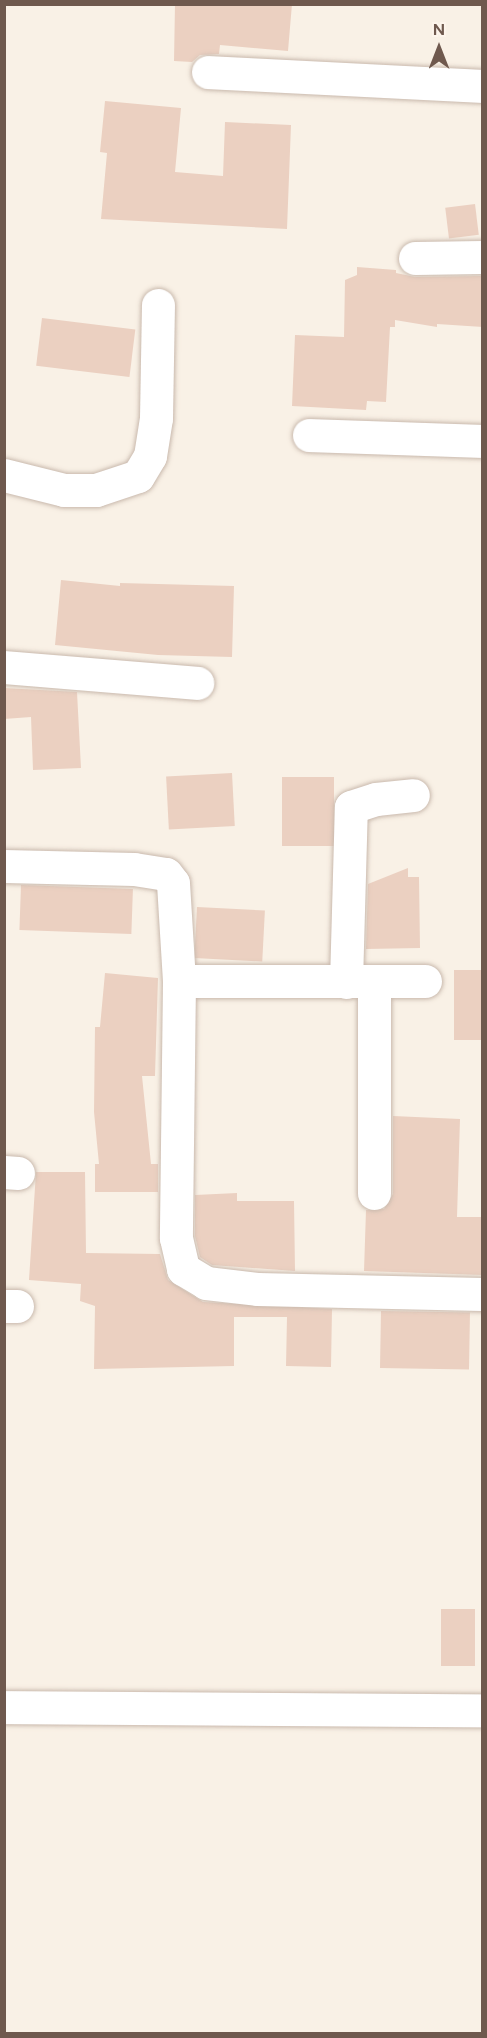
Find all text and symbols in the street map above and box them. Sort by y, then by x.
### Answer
north arrow [409,18,469,78]
text: N [433,20,445,39]

